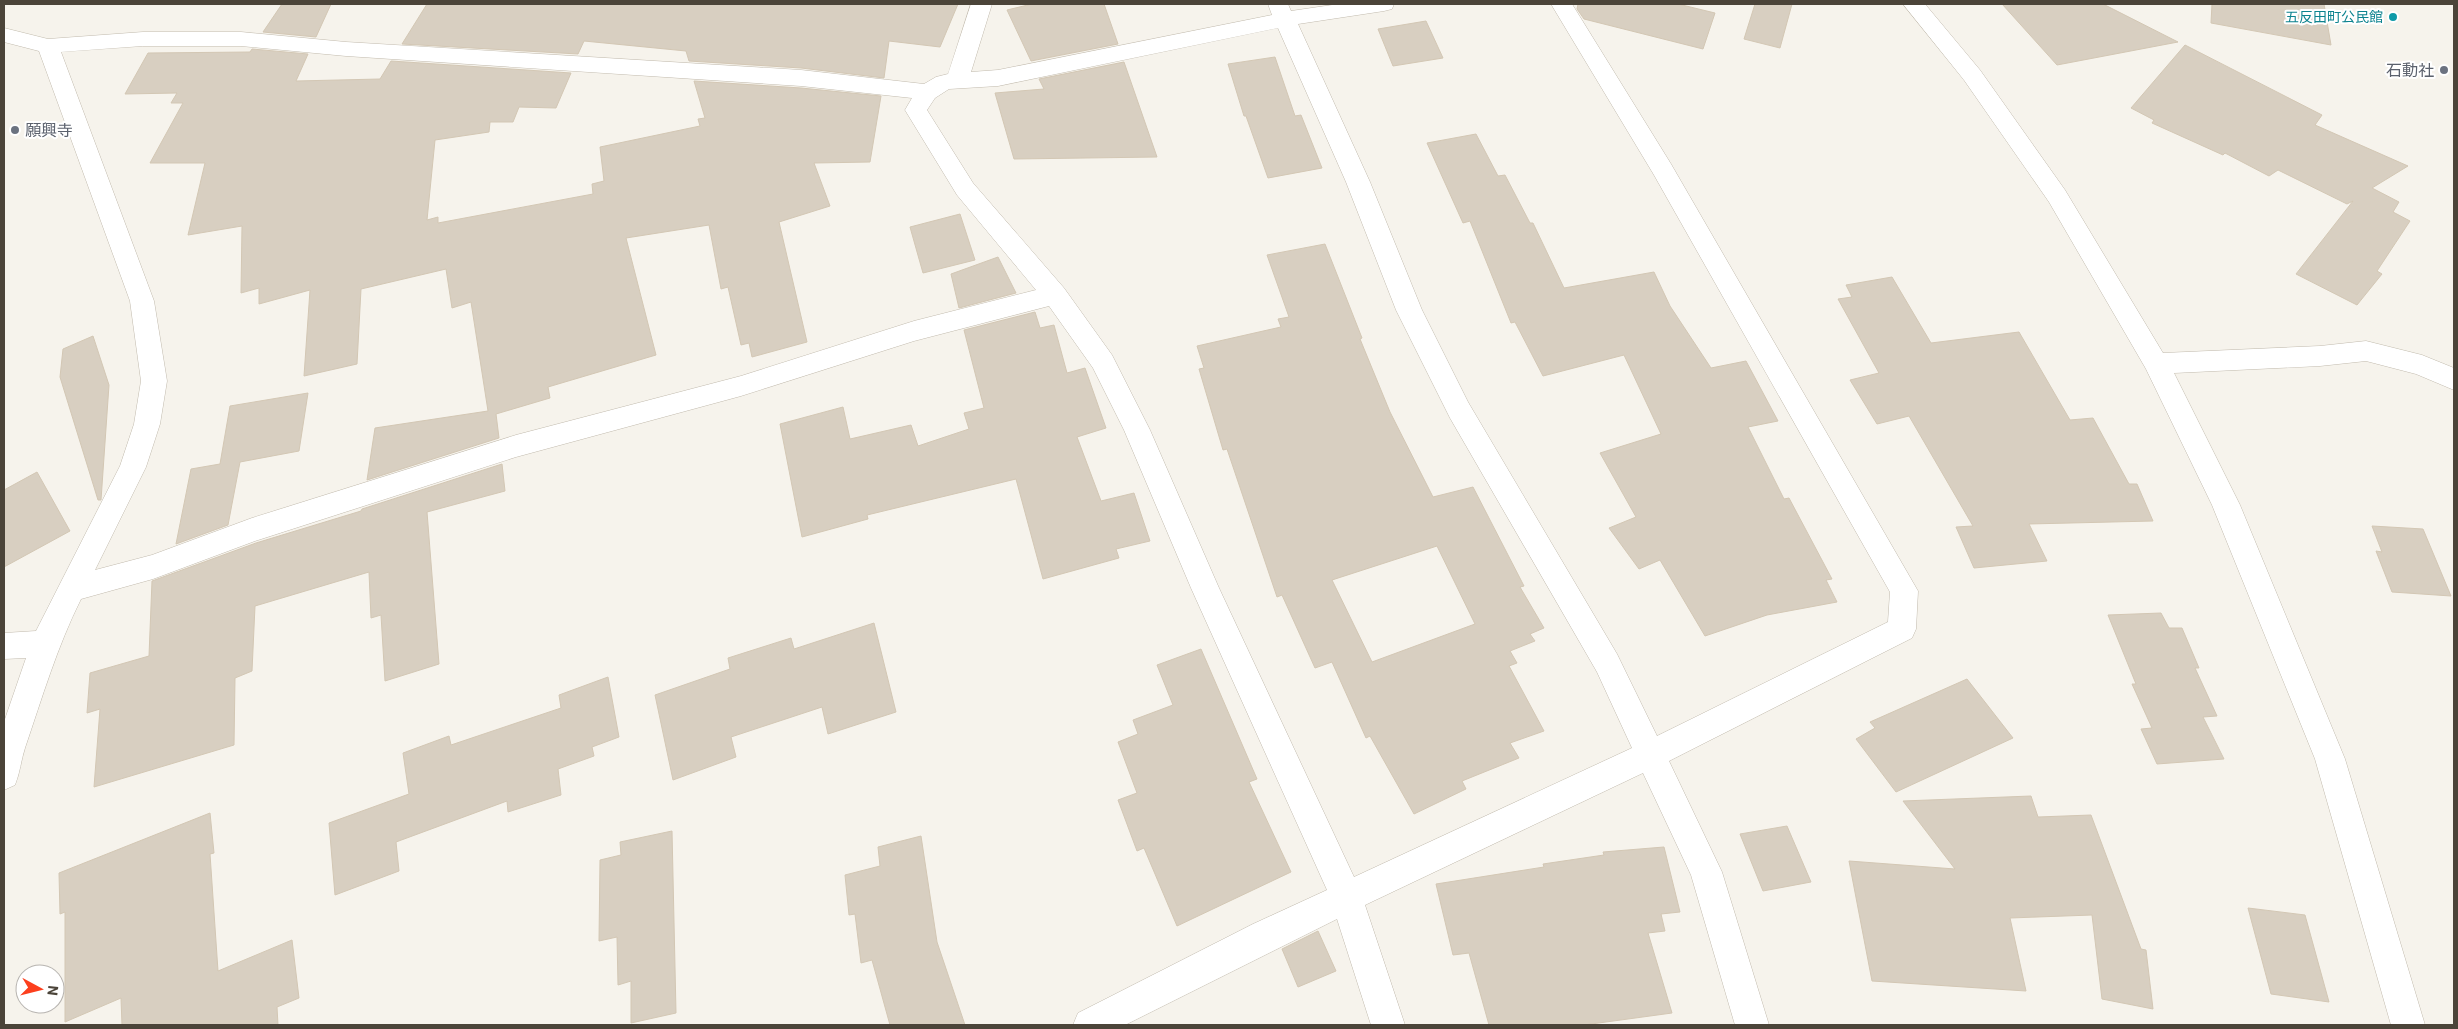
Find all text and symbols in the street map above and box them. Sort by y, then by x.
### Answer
place label: 五反田町公民館 [2285,9,2383,25]
marker: 五反田町公民館 [2387,11,2399,23]
place label: 石動社 [2386,61,2434,80]
marker: 石動社 [2438,64,2450,76]
place label: 願興寺 [25,121,73,140]
marker: 願興寺 [9,124,21,136]
north arrow [15,964,65,1014]
text: N [44,985,61,996]

